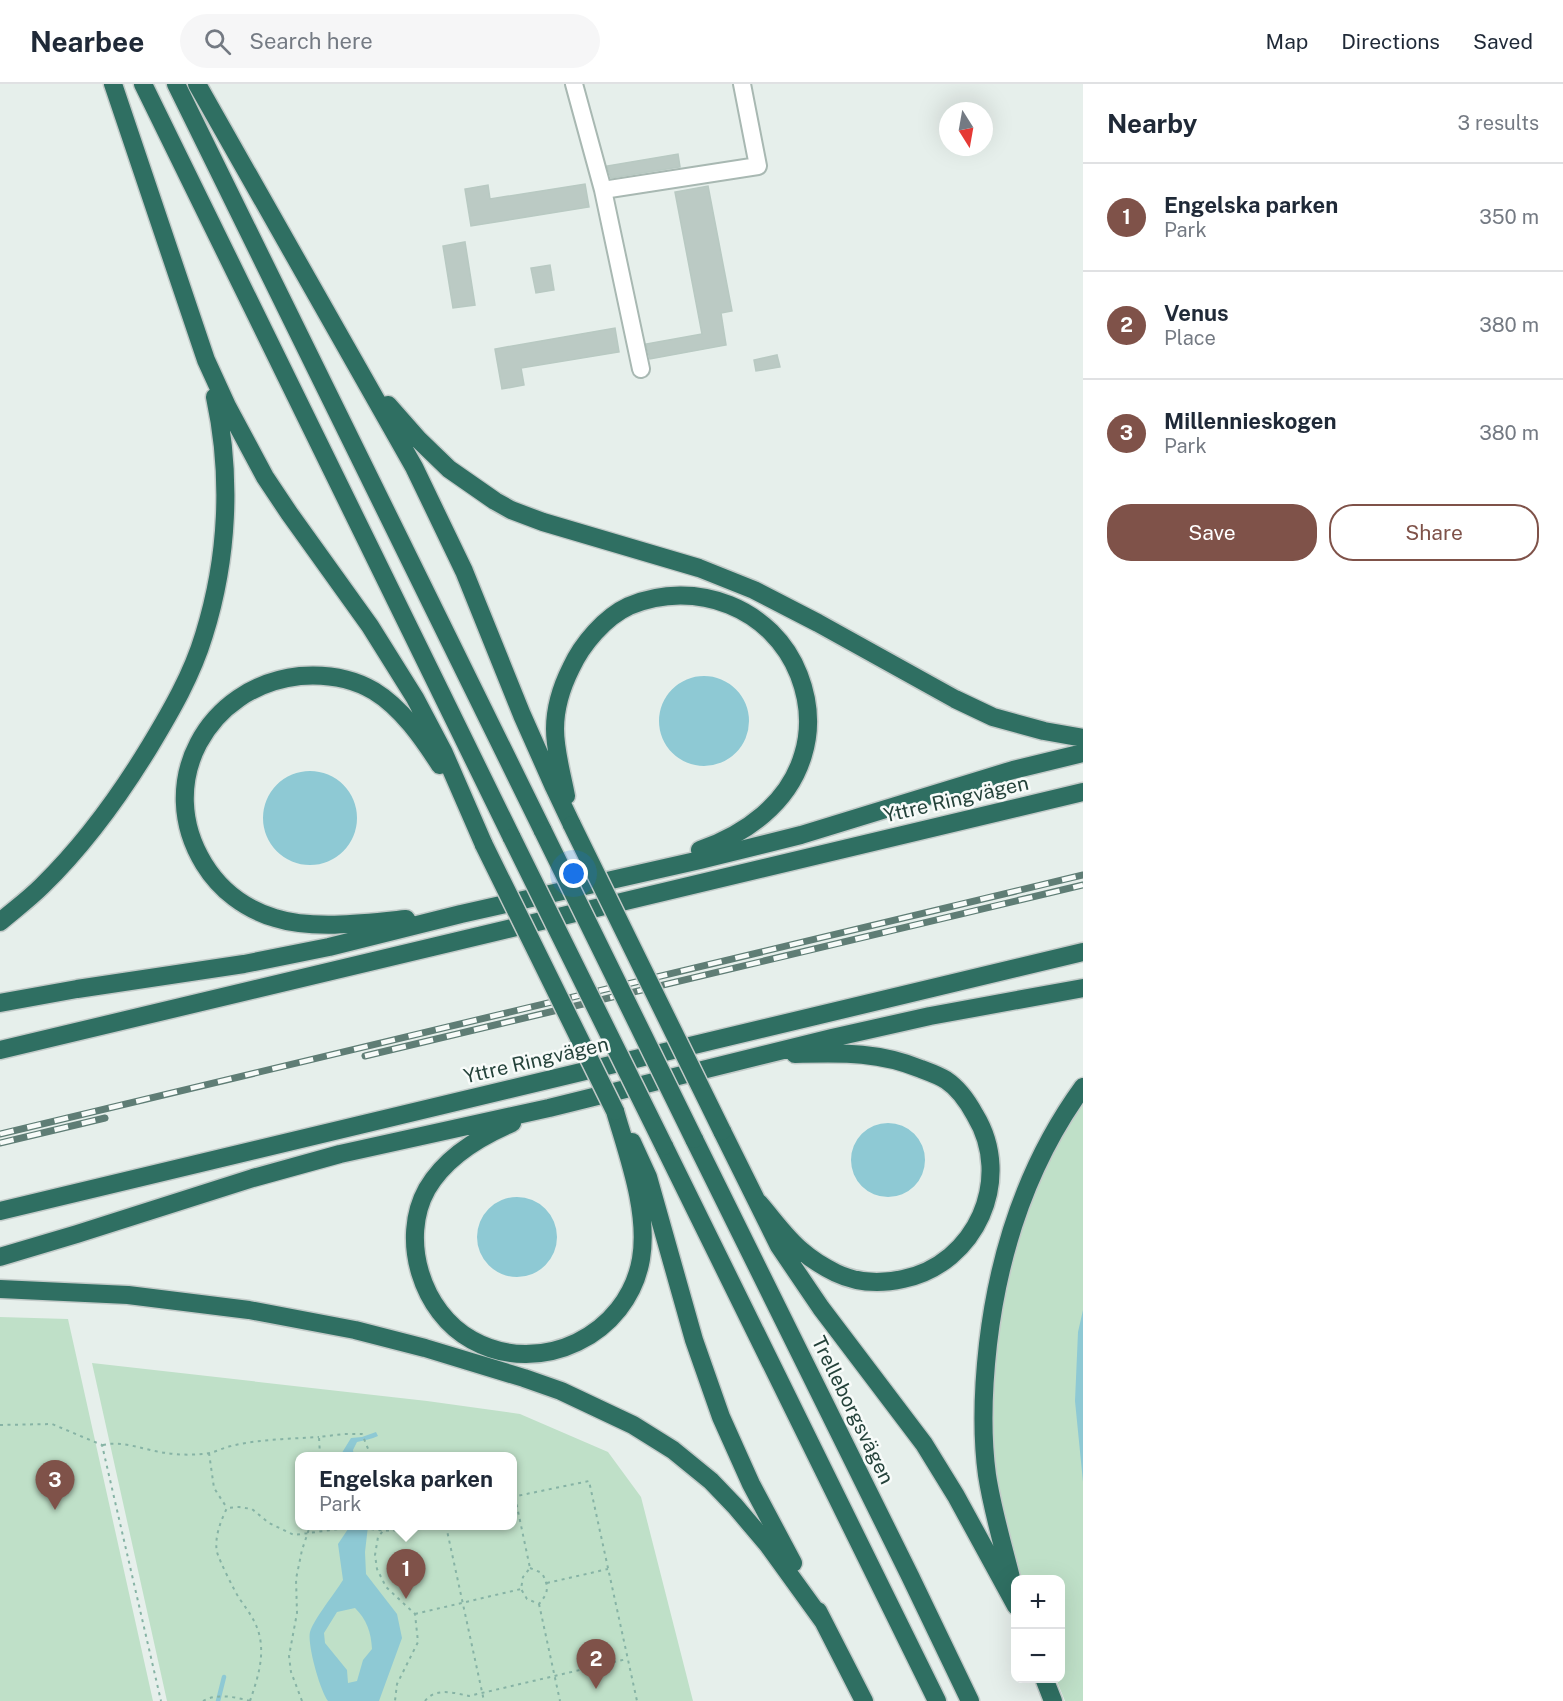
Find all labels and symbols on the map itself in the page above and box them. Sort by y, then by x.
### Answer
north arrow [939,102,993,156]
street label: Yttre Ringvägen [881,771,1031,827]
your location [559,859,588,888]
street label: Yttre Ringvägen [461,1032,611,1088]
street label: Trelleborgsvägen [807,1332,899,1488]
pin: 3 [36,1460,74,1510]
pin: 1 [386,1550,426,1599]
pin: 2 [576,1640,616,1689]

